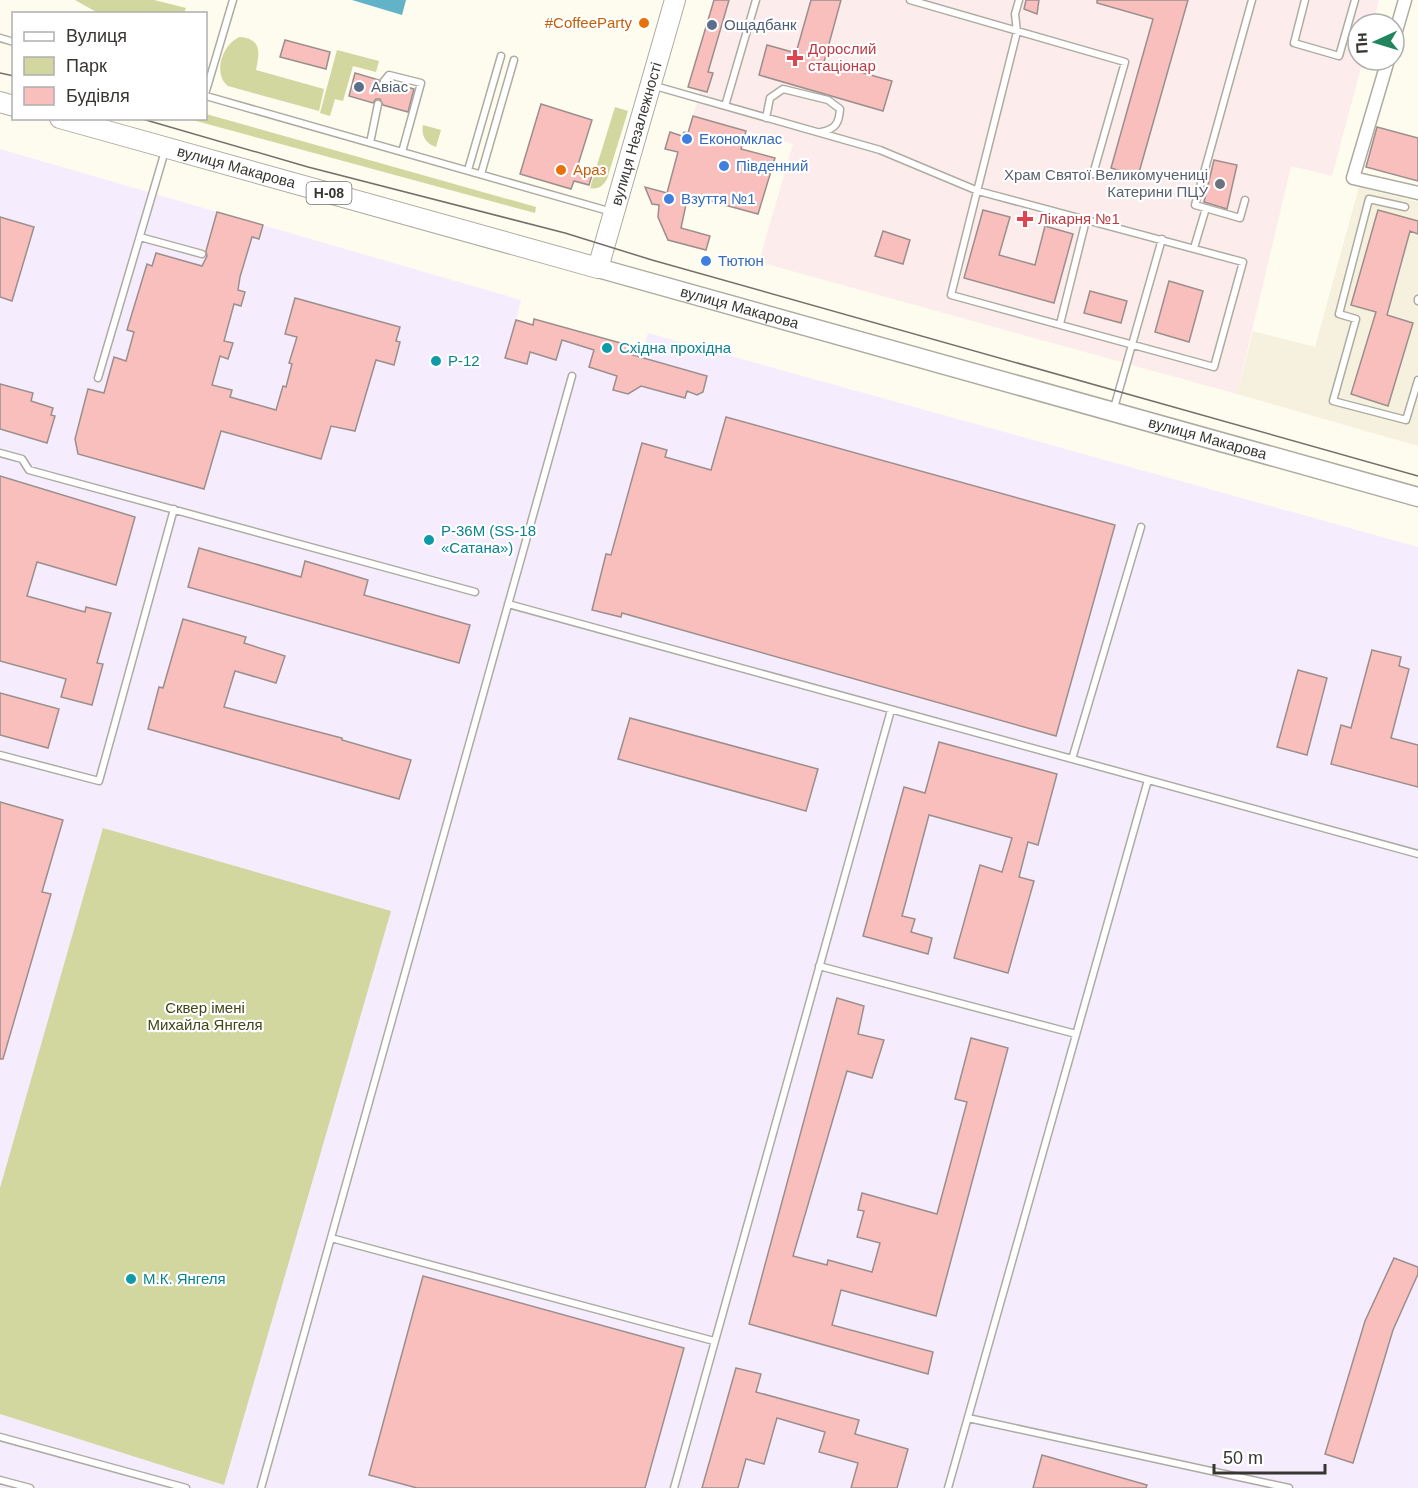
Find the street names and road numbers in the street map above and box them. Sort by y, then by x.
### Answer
street label: вулиця Незалежності [607,60,665,207]
street label: вулиця Макарова [175,142,298,191]
road number: Н-08 [306,182,352,204]
street label: вулиця Макарова [679,282,801,332]
street label: вулиця Макарова [1147,413,1269,463]

